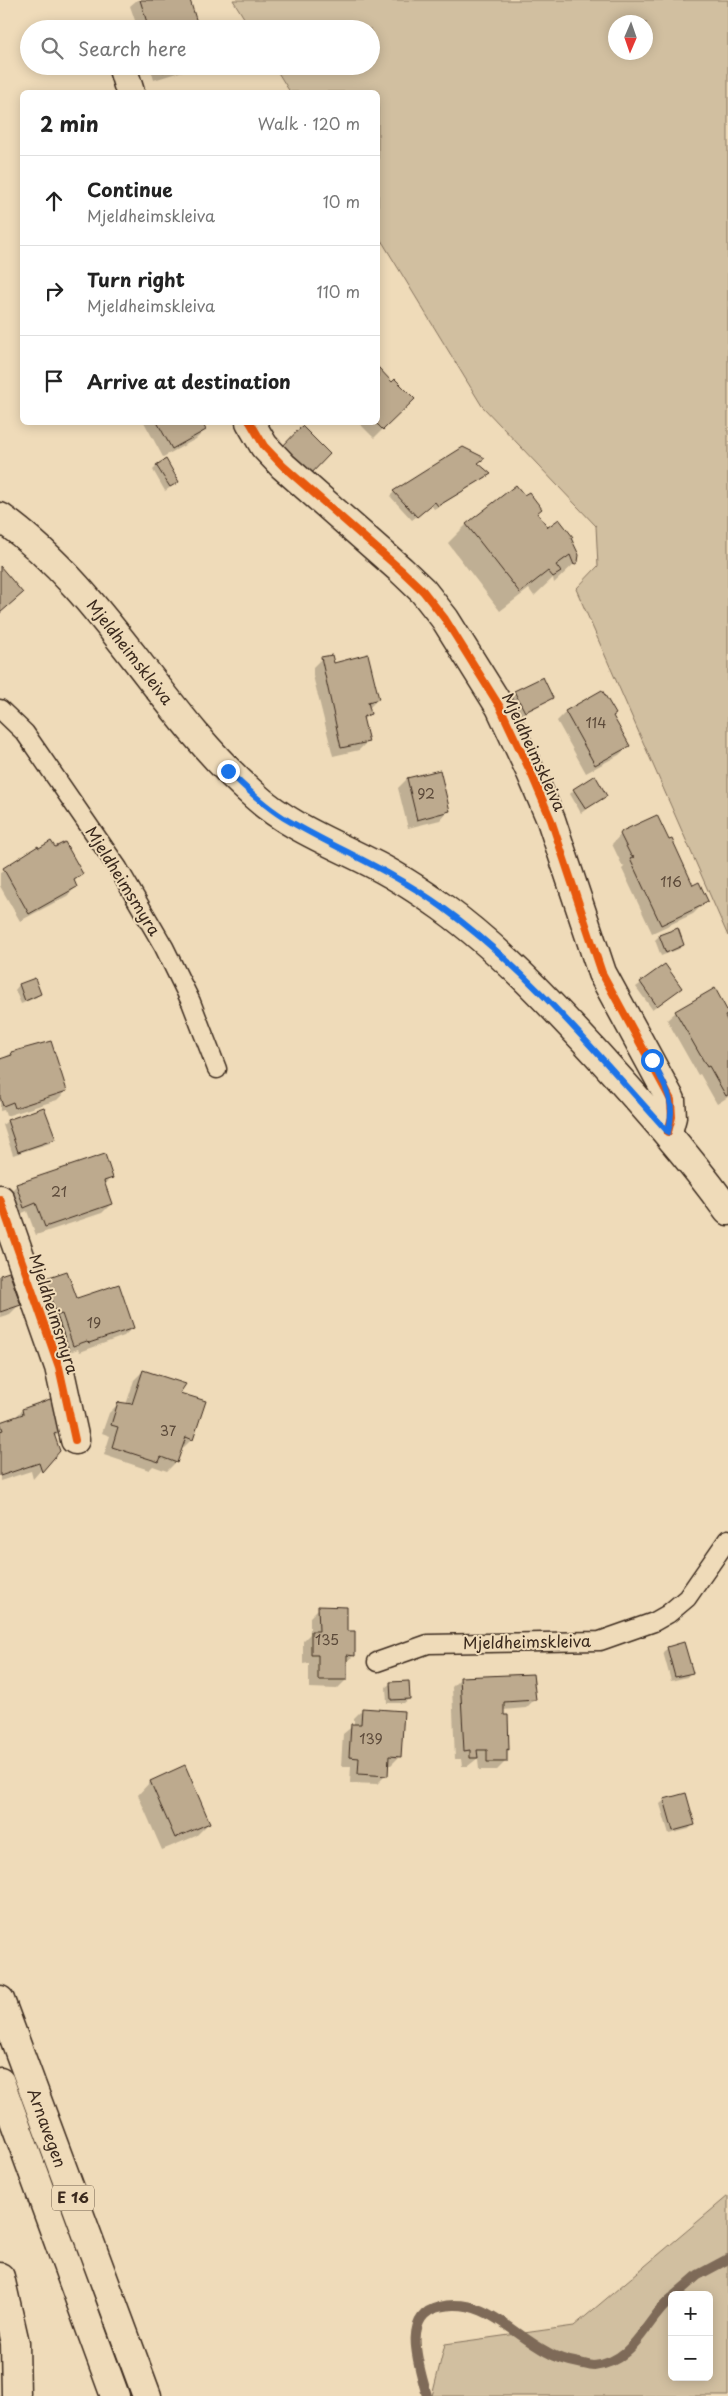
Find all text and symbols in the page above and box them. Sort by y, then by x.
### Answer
north arrow [608,15,653,60]
search box [20,20,380,75]
icon: search [38,34,66,62]
text: Search here [78,34,187,62]
text: 2 min [40,107,99,139]
text: Walk · 120 m [258,111,360,135]
text: Continue [87,175,173,203]
icon: ahead [40,187,68,215]
text: 10 m [323,189,360,213]
text: Mjeldheimskleiva [87,203,215,227]
text: Turn right [87,265,185,293]
icon: right [40,277,68,305]
text: 110 m [317,279,360,303]
text: Mjeldheimskleiva [87,293,215,317]
icon: arrive [40,367,68,395]
text: Arrive at destination [87,367,291,395]
street label: Mjeldheimskleiva [82,594,180,709]
street label: Mjeldheimskleiva [497,688,573,815]
house number: 114 [586,712,607,733]
route end [217,760,240,783]
house number: 92 [417,783,435,804]
street label: Mjeldheimsmyra [80,821,167,940]
house number: 116 [660,871,682,892]
route start [641,1049,664,1072]
house number: 21 [51,1181,67,1202]
street label: Mjeldheimsmyra [24,1250,86,1377]
house number: 19 [87,1312,101,1333]
house number: 37 [160,1420,177,1441]
street label: Mjeldheimskleiva [463,1628,591,1654]
house number: 135 [315,1629,339,1650]
house number: 139 [359,1728,383,1749]
street label: Arnavegen [23,2085,73,2171]
road number: E 16 [52,2186,94,2210]
map controls [668,2291,713,2381]
button: + [668,2291,713,2336]
button: − [668,2336,713,2381]

